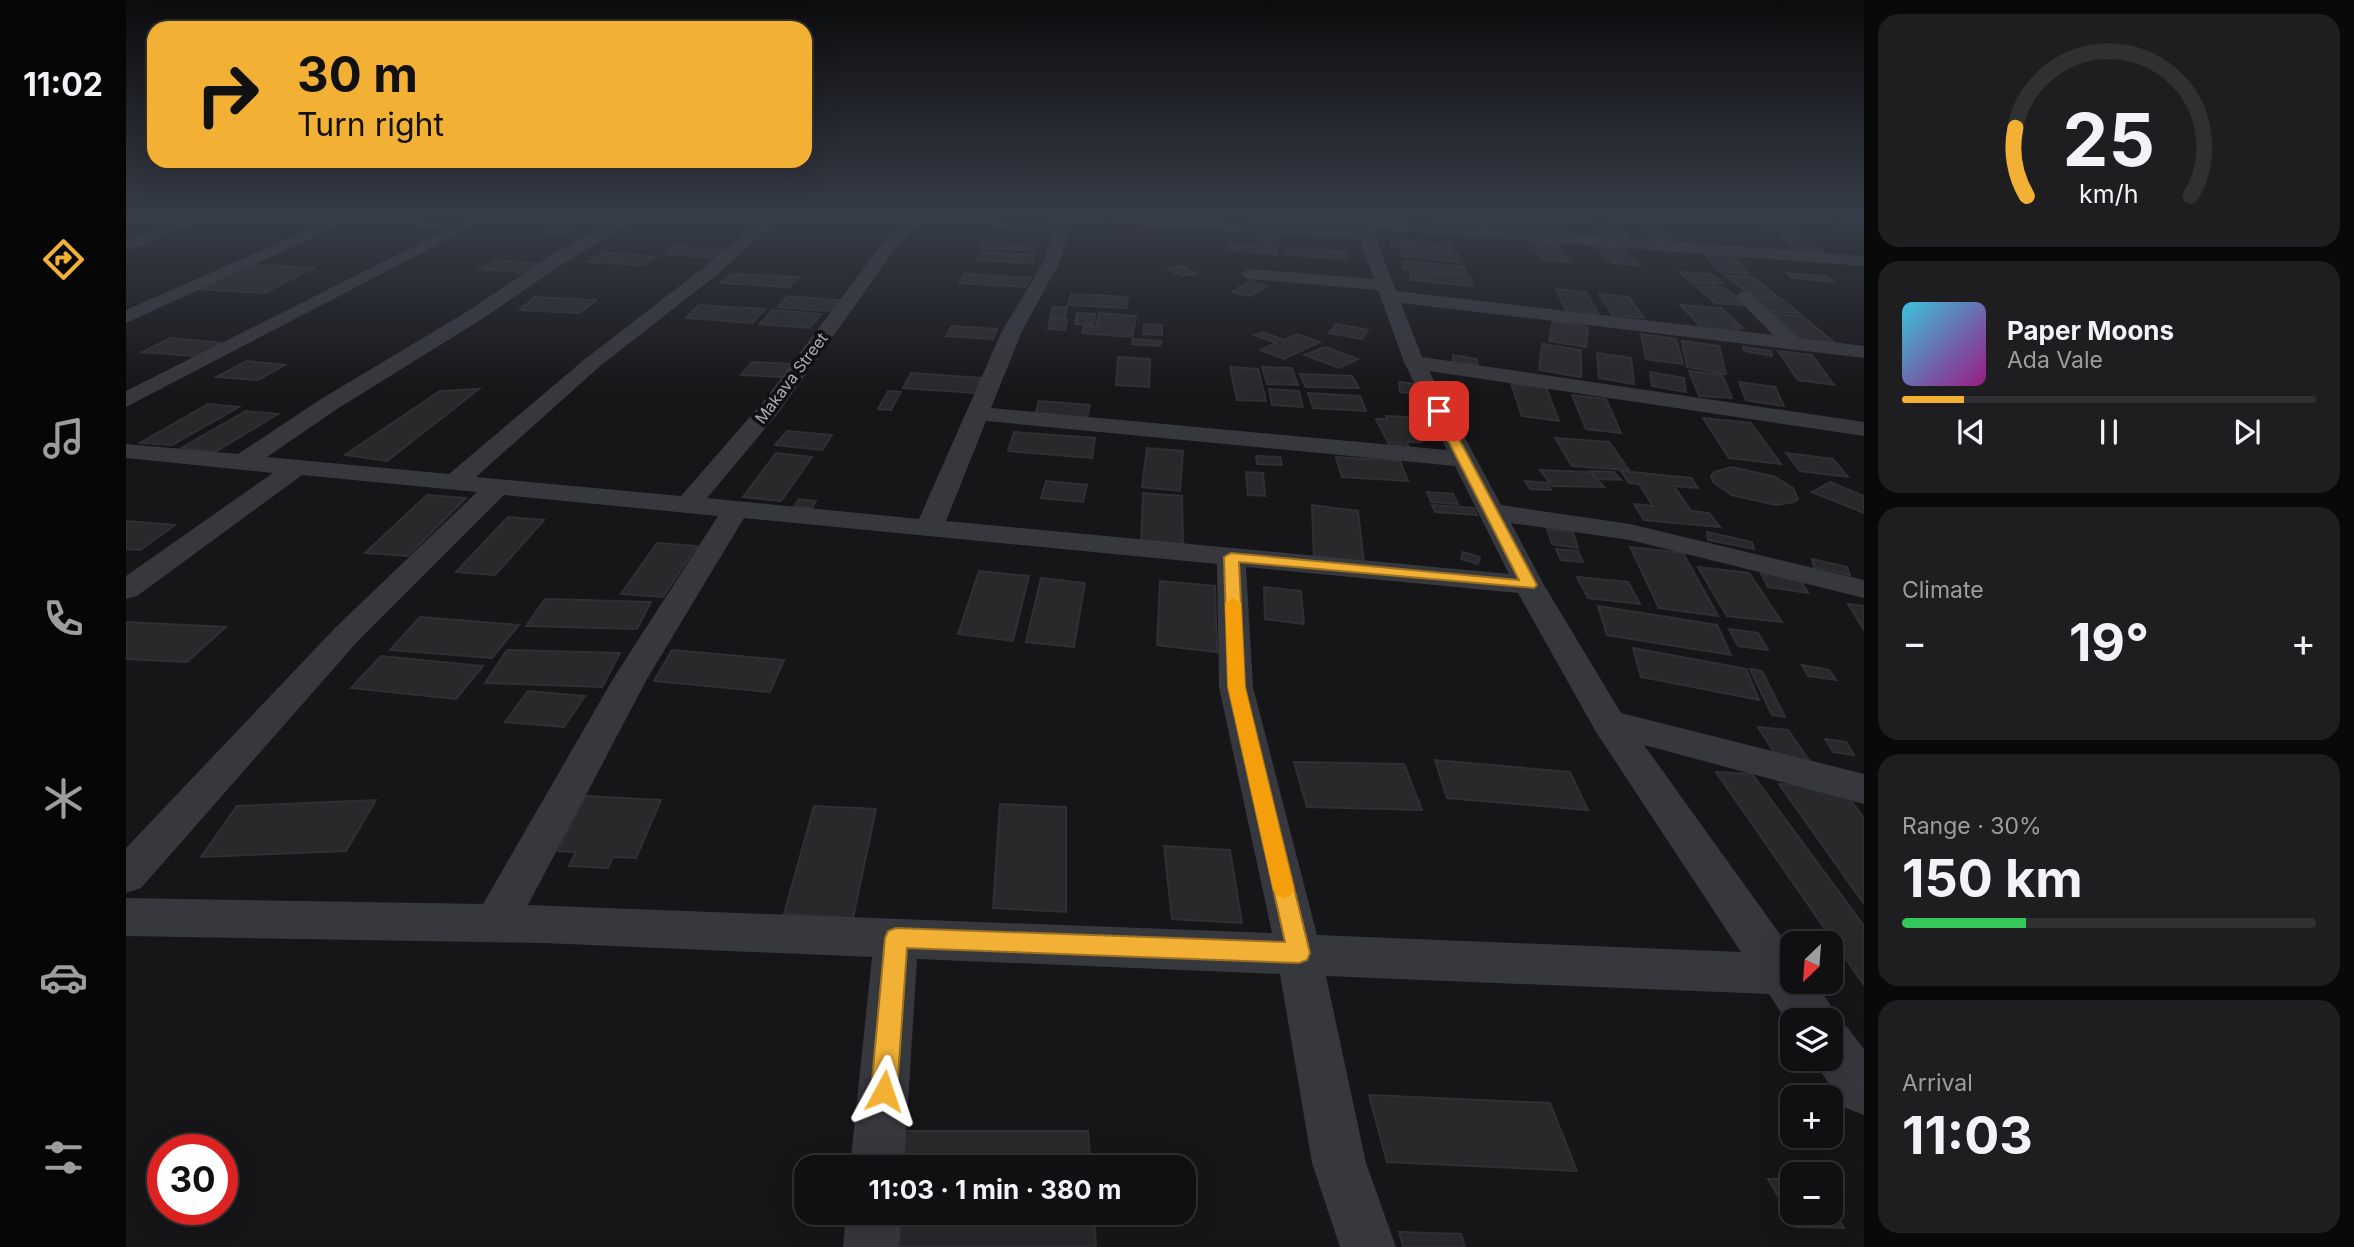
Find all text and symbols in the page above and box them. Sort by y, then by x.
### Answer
text: 30 m [297,45,418,104]
icon: right [182,49,273,140]
text: 11:02 [23,65,103,104]
text: 25 [2063,96,2155,185]
text: Turn right [297,105,444,144]
text: km/h [2079,179,2139,209]
icon: directions [39,235,88,284]
text: Paper Moons [2007,315,2174,346]
street label: Makava Street [750,329,832,427]
text: Ada Vale [2007,346,2103,374]
pin [1409,381,1469,441]
icon: arrive [1420,392,1458,430]
icon: previous [1952,413,1990,451]
icon: pause [2090,413,2128,451]
icon: next [2228,413,2266,451]
icon: music [39,414,88,463]
text: Climate [1902,576,1984,604]
icon: phone [39,594,88,643]
text: 19° [2069,611,2149,674]
text: − [1902,619,1927,665]
text: + [2291,619,2316,665]
icon: climate [39,774,88,823]
text: Range · 30% [1902,812,2042,840]
text: 150 km [1902,847,2083,910]
north arrow [1780,931,1843,994]
map controls [1780,931,1843,1225]
icon: car [39,953,88,1002]
button: layers [1780,1008,1843,1071]
position arrow [847,1054,921,1128]
text: Arrival [1902,1069,1973,1097]
button: + [1780,1085,1843,1148]
text: 11:03 [1902,1104,2033,1167]
icon: filters [39,1133,88,1182]
speed limit sign: 30 [147,1134,238,1225]
button: − [1780,1162,1843,1225]
text: 11:03 · 1 min · 380 m [869,1174,1121,1205]

